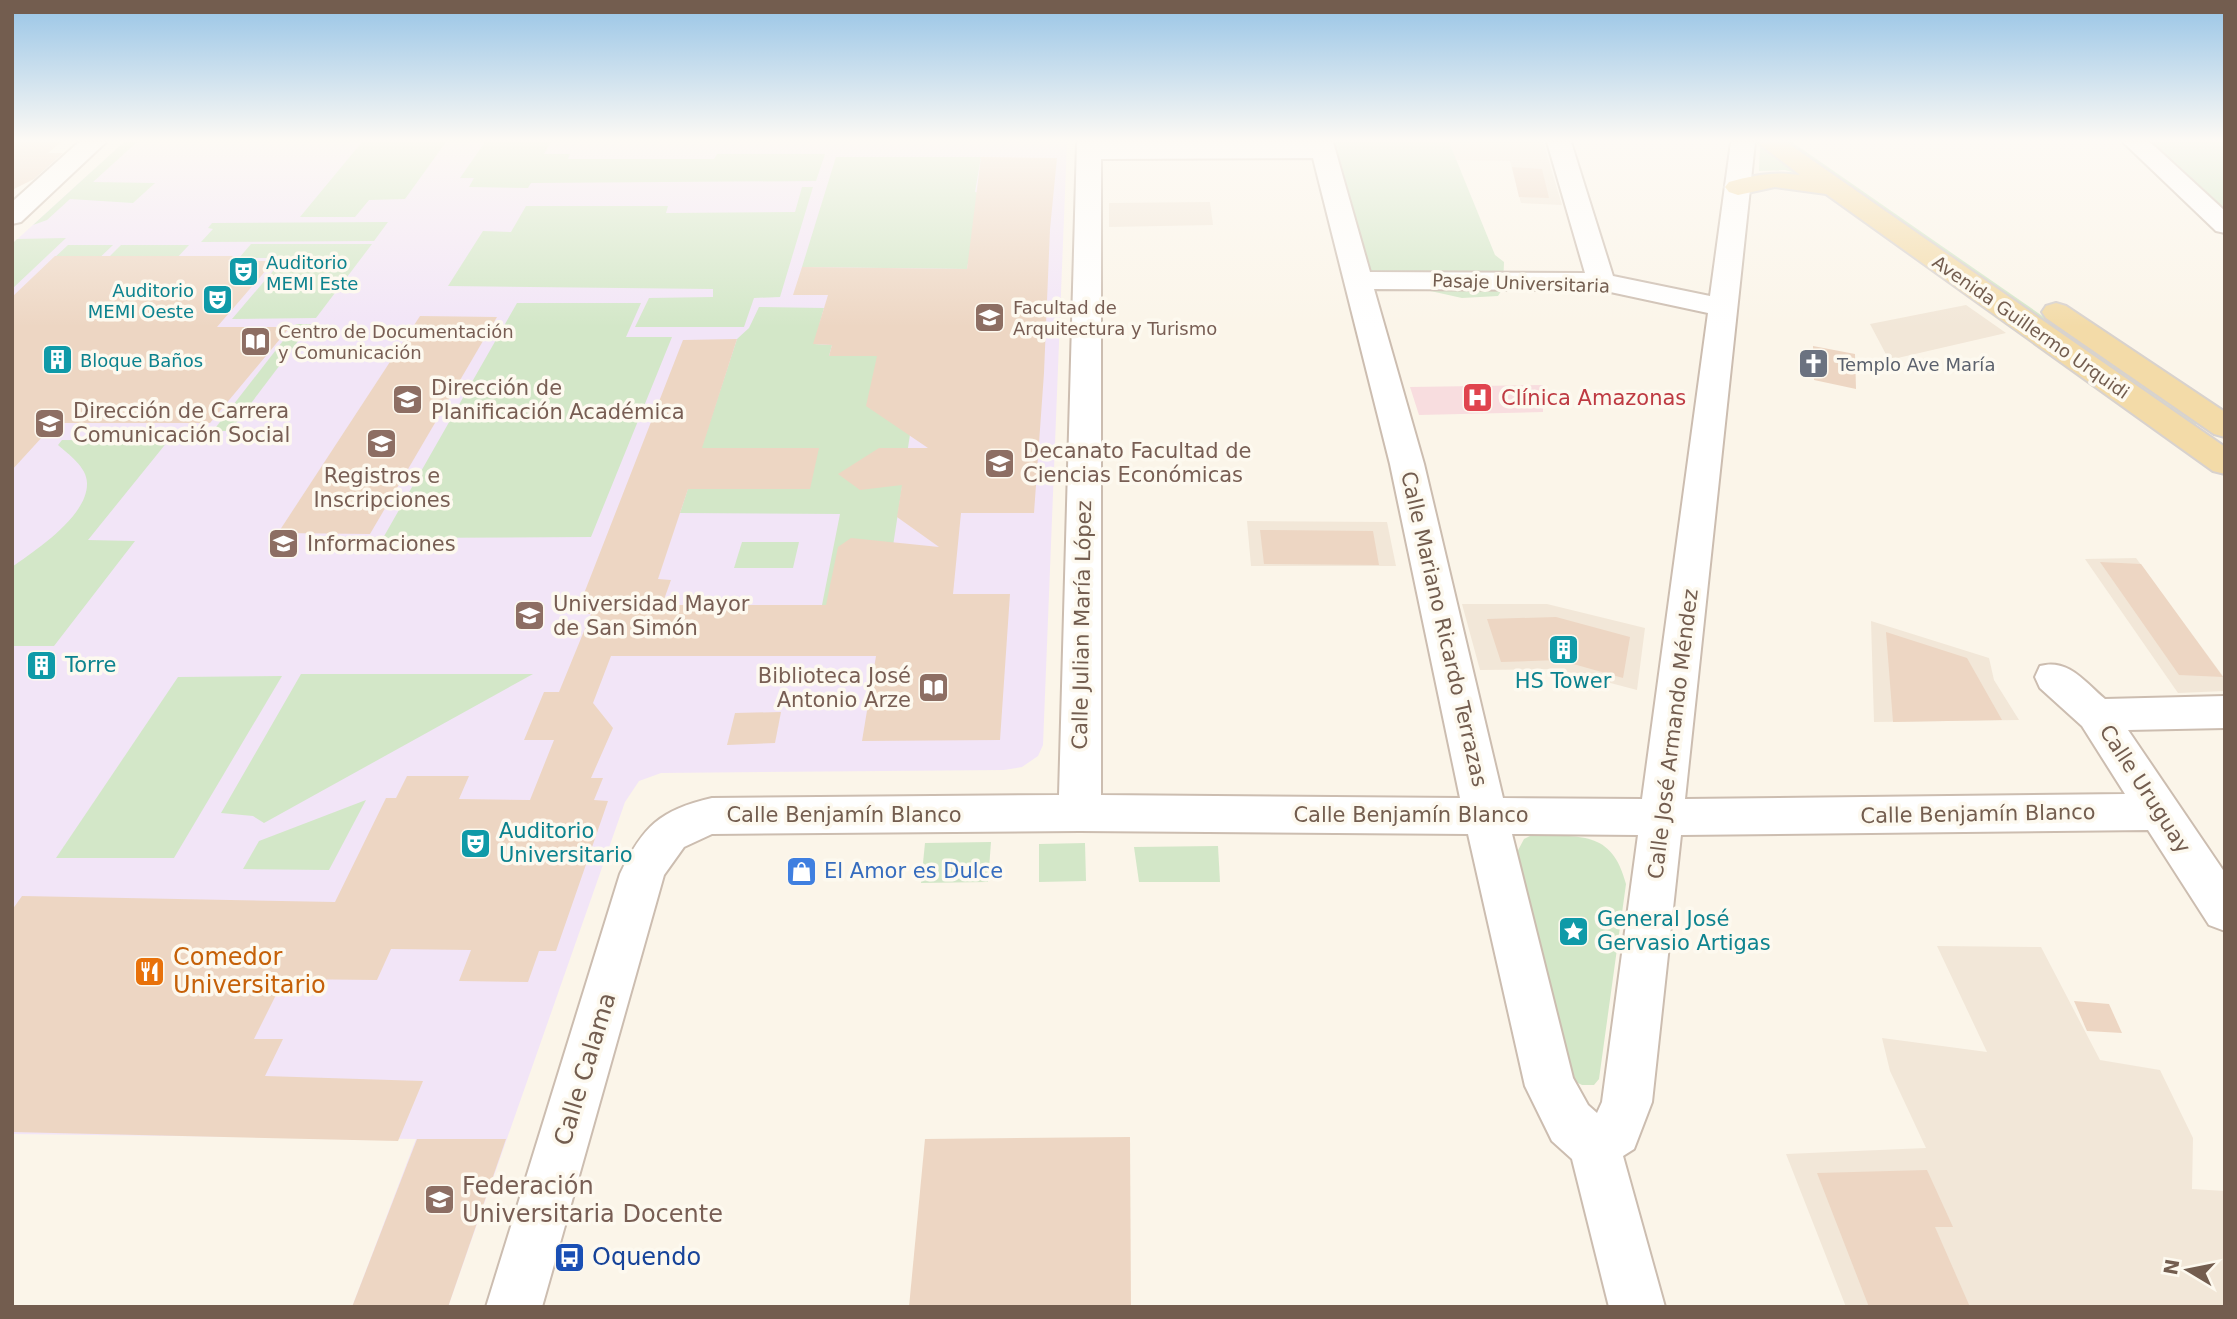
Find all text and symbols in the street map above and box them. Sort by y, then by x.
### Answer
street label: Avenida Guillermo Urquidi [1929,251,2133,403]
place label: Auditorio MEMI Este [266,252,358,294]
theatre icon: Auditorio MEMI Este [226,255,260,289]
street label: Pasaje Universitaria [1432,269,1610,297]
place label: Auditorio MEMI Oeste [88,280,194,322]
theatre icon: Auditorio MEMI Oeste [200,283,234,317]
place label: Facultad de Arquitectura y Turismo [1013,297,1217,339]
school or university icon: Facultad de Arquitectura y Turismo [973,300,1007,334]
place label: Centro de Documentación y Comunicación [278,321,514,363]
library icon: Centro de Documentación y Comunicación [238,324,272,358]
building icon: Bloque Baños [40,343,74,377]
church icon: Templo Ave María [1797,347,1831,381]
place label: Bloque Baños [80,350,203,371]
place label: Templo Ave María [1836,354,1995,375]
place label: Dirección de Planificación Académica [431,376,685,424]
hospital icon: Clínica Amazonas [1461,381,1495,415]
school or university icon: Dirección de Planificación Académica [391,383,425,417]
place label: Clínica Amazonas [1501,386,1686,410]
place label: Dirección de Carrera Comunicación Social [73,399,290,447]
school or university icon: Dirección de Carrera Comunicación Social [33,406,67,440]
school or university icon: Registros e Inscripciones [365,427,399,461]
place label: Decanato Facultad de Ciencias Económicas [1023,439,1252,487]
school or university icon: Decanato Facultad de Ciencias Económicas [983,446,1017,480]
place label: Registros e Inscripciones [313,464,451,512]
street label: Calle Mariano Ricardo Terrazas [1396,469,1492,789]
street label: Calle Julian María López [1068,500,1096,750]
school or university icon: Informaciones [267,527,301,561]
place label: Informaciones [307,532,456,556]
street label: Calle José Armando Méndez [1643,588,1703,880]
place label: Universidad Mayor de San Simón [553,592,750,640]
school or university icon: Universidad Mayor de San Simón [513,599,547,633]
building icon: HS Tower [1546,632,1580,666]
building icon: Torre [25,648,59,682]
place label: Torre [64,653,116,677]
place label: Biblioteca José Antonio Arze [758,664,911,712]
place label: HS Tower [1515,669,1612,693]
library icon: Biblioteca José Antonio Arze [917,671,951,705]
street label: Calle Uruguay [2095,720,2195,858]
street label: Calle Benjamín Blanco [1860,800,2096,828]
street label: Calle Benjamín Blanco [726,803,962,827]
street label: Calle Benjamín Blanco [1293,803,1529,827]
place label: Auditorio Universitario [499,819,633,867]
theatre icon: Auditorio Universitario [459,826,493,860]
shop icon: El Amor es Dulce [784,854,818,888]
place label: El Amor es Dulce [824,859,1003,883]
place label: General José Gervasio Artigas [1597,907,1771,955]
place icon: General José Gervasio Artigas [1557,914,1591,948]
place label: Comedor Universitario [173,943,326,999]
restaurant icon: Comedor Universitario [133,954,167,988]
street label: Calle Calama [548,989,622,1149]
place label: Federación Universitaria Docente [462,1172,723,1228]
school or university icon: Federación Universitaria Docente [422,1183,456,1217]
north arrow [2153,1235,2223,1305]
bus stop icon: Oquendo [552,1240,586,1274]
place label: Oquendo [592,1243,701,1271]
text: N [2159,1257,2183,1277]

